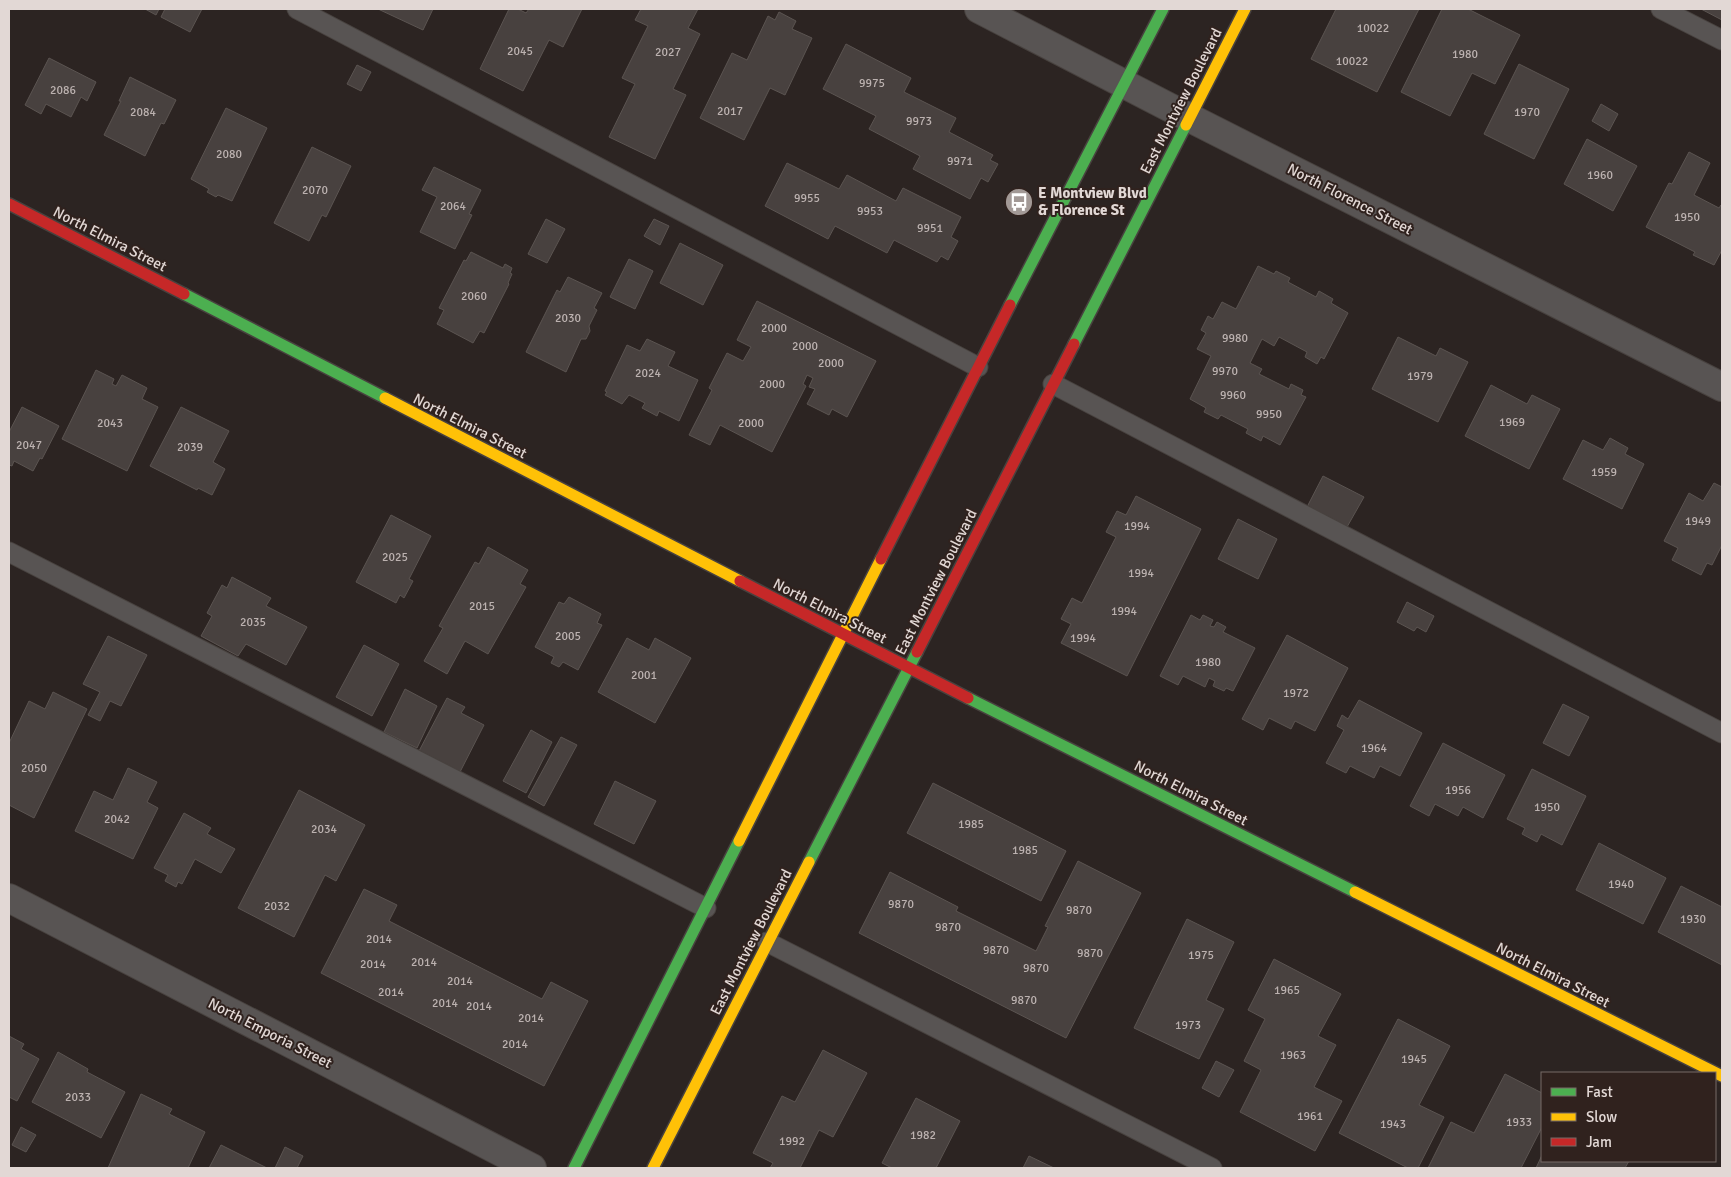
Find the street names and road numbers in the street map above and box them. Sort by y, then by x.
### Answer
street label: East Montview Boulevard [1136,25,1226,177]
street label: North Florence Street [1284,160,1416,238]
street label: North Elmira Street [50,203,170,275]
street label: North Elmira Street [410,390,530,462]
street label: East Montview Boulevard [891,506,981,658]
street label: North Elmira Street [770,575,890,647]
street label: North Elmira Street [1131,757,1251,829]
street label: East Montview Boulevard [706,866,796,1018]
street label: North Elmira Street [1493,939,1613,1011]
street label: North Emporia Street [205,994,335,1072]

